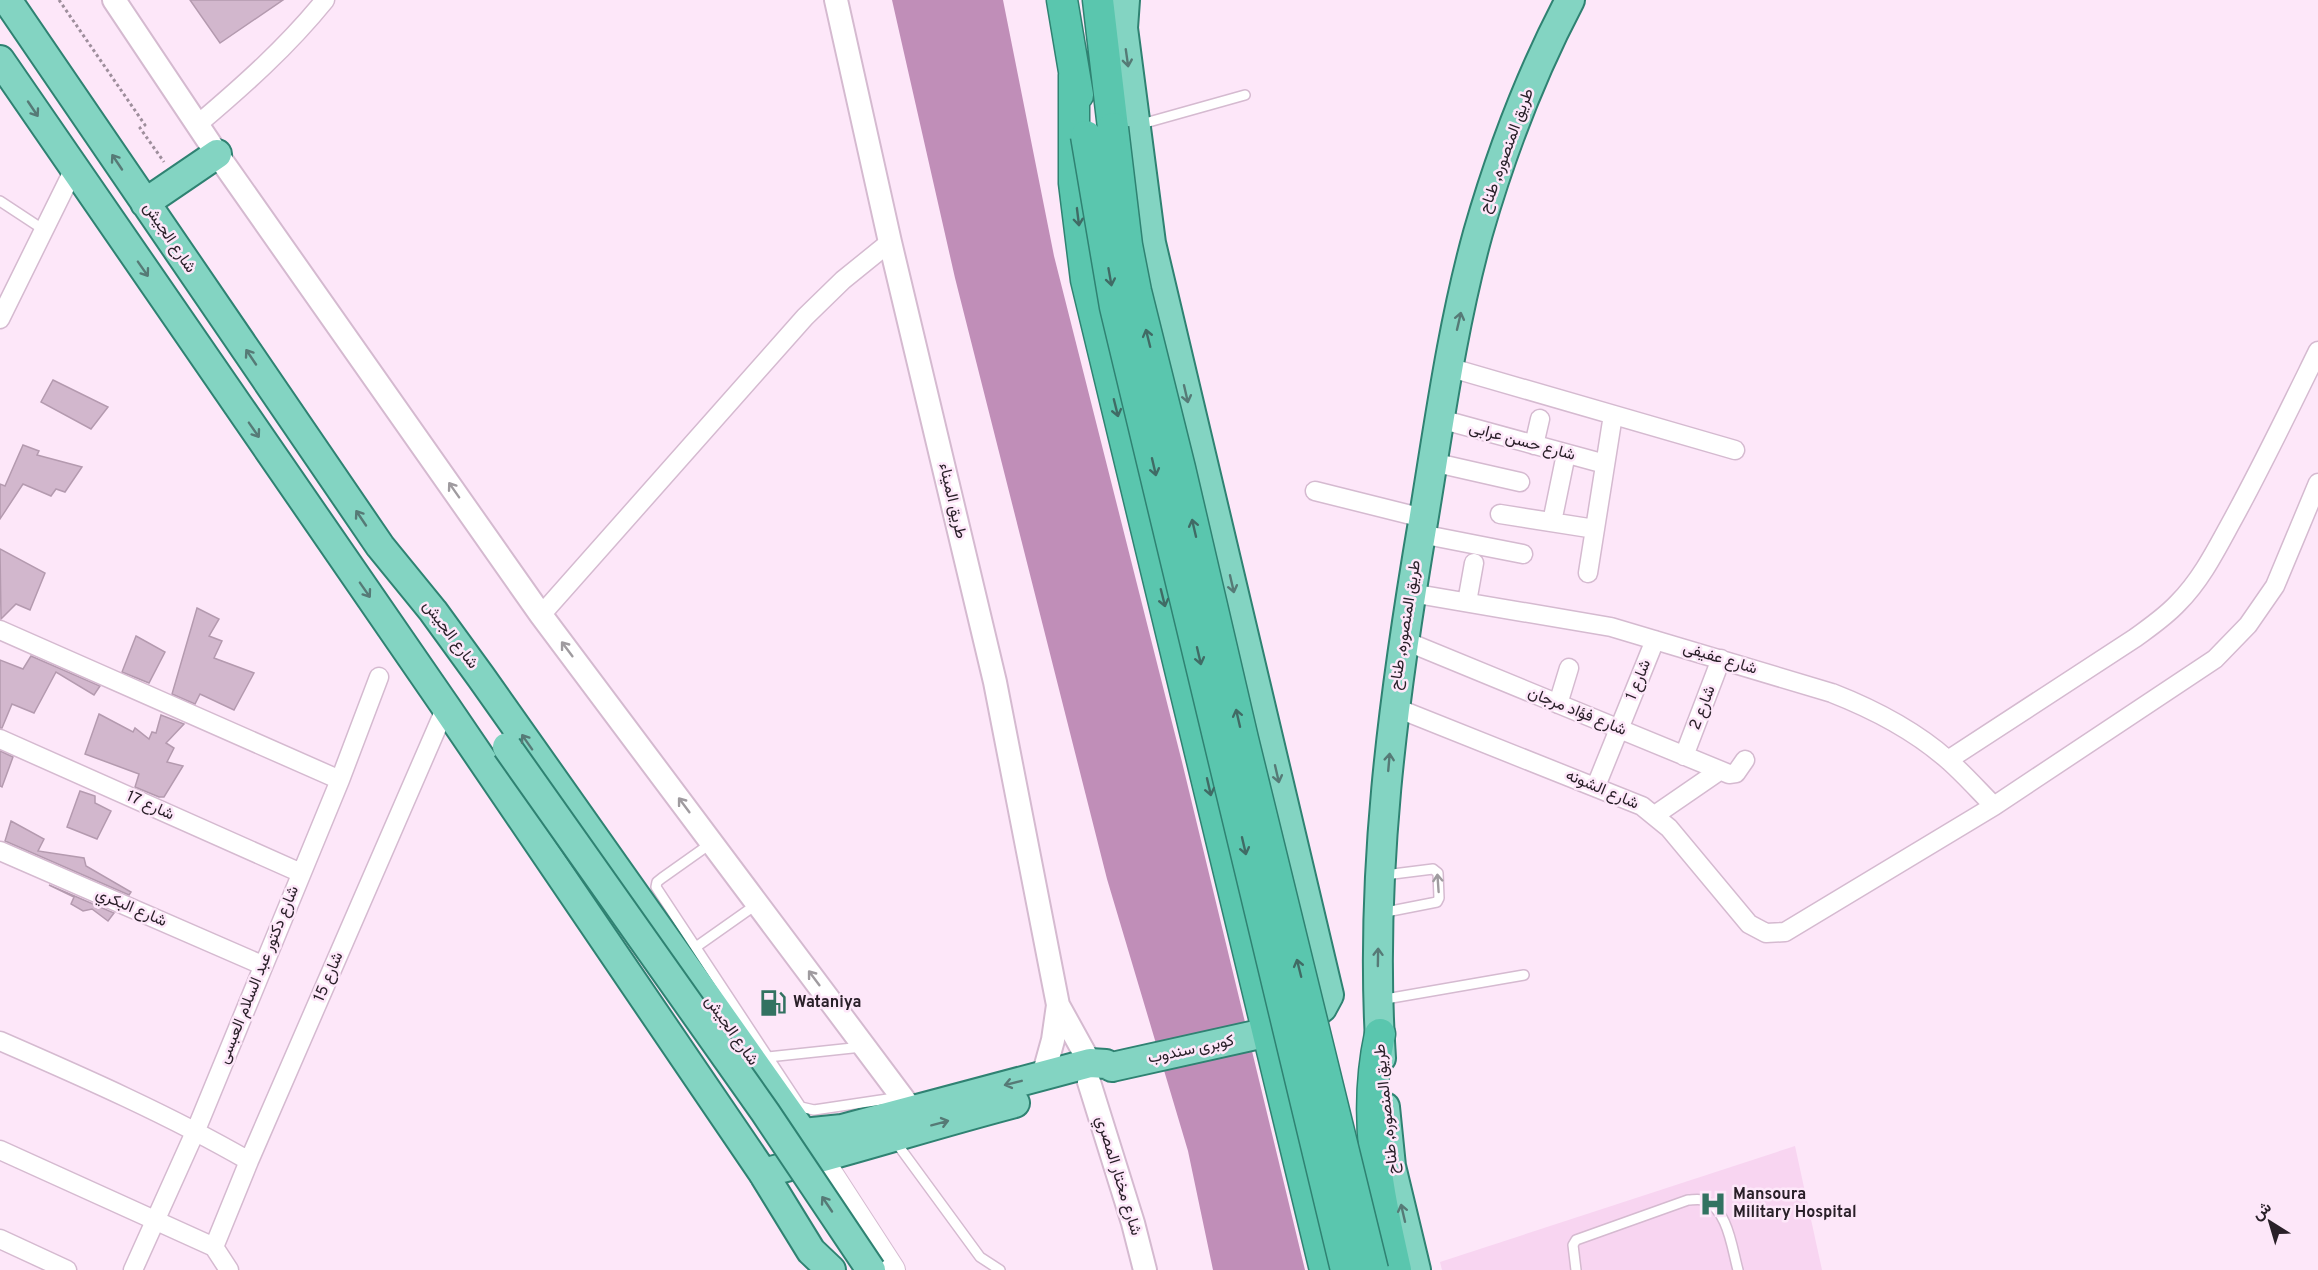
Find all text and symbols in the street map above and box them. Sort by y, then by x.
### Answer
one-way arrow [1121,48,1132,68]
street label: طريق المنصوره, طناح [1475,86,1539,216]
one-way arrow [27,100,39,116]
one-way arrow [111,154,123,170]
street label: شارع الجيش [138,199,200,277]
one-way arrow [1073,207,1084,227]
one-way arrow [137,261,150,278]
one-way arrow [1105,266,1116,286]
one-way arrow [1453,312,1465,331]
one-way arrow [1141,329,1153,348]
one-way arrow [245,350,257,366]
one-way arrow [1181,385,1193,404]
one-way arrow [1110,399,1122,418]
street label: شارع حسن عرابى [1467,418,1577,466]
one-way arrow [248,421,260,437]
one-way arrow [1149,456,1160,476]
street label: طريق الميناء [934,461,970,541]
one-way arrow [448,483,460,499]
one-way arrow [355,510,367,527]
one-way arrow [1187,519,1199,538]
street label: طريق المنصوره, طناح [1386,559,1426,691]
one-way arrow [1227,574,1238,593]
one-way arrow [359,582,371,598]
one-way arrow [1157,588,1169,607]
street label: شارع الجيش [418,597,482,673]
street label: شارع عفيفى [1681,638,1759,680]
one-way arrow [561,641,574,657]
one-way arrow [1193,647,1205,666]
street label: شارع 1 [1622,657,1656,703]
street label: شارع فؤاد مرجان [1525,683,1629,741]
street label: شارع 2 [1685,683,1721,733]
one-way arrow [1231,709,1243,728]
one-way arrow [521,735,533,751]
one-way arrow [1384,753,1395,773]
one-way arrow [1272,764,1284,783]
street label: شارع الشونه [1562,766,1642,814]
one-way arrow [1204,777,1215,796]
street label: شارع 17 [123,787,177,825]
one-way arrow [678,797,691,813]
one-way arrow [1238,836,1250,855]
one-way arrow [1433,873,1444,893]
street label: شارع دكتور عبد السلام العبسى [214,883,304,1067]
street label: شارع البكري [92,884,170,934]
one-way arrow [1372,947,1384,967]
street label: شارع 15 [310,949,348,1005]
one-way arrow [1293,959,1305,978]
one-way arrow [807,970,820,986]
fuel station icon: Wataniya [758,988,788,1018]
street label: شارع الجيش [700,992,762,1070]
place label: Wataniya [793,993,861,1013]
street label: كوبرى سندوب [1146,1031,1236,1069]
street label: طريق المنصوره, طناح [1370,1043,1404,1175]
one-way arrow [1004,1078,1023,1090]
street label: شارع مختار المصري [1088,1114,1146,1239]
one-way arrow [931,1117,950,1128]
place label: Mansoura Military Hospital [1733,1185,1857,1223]
hospital icon: Mansoura Military Hospital [1698,1189,1728,1219]
north arrow [2240,1192,2300,1252]
one-way arrow [821,1196,833,1213]
text: ش [2248,1198,2276,1225]
one-way arrow [1396,1204,1408,1223]

